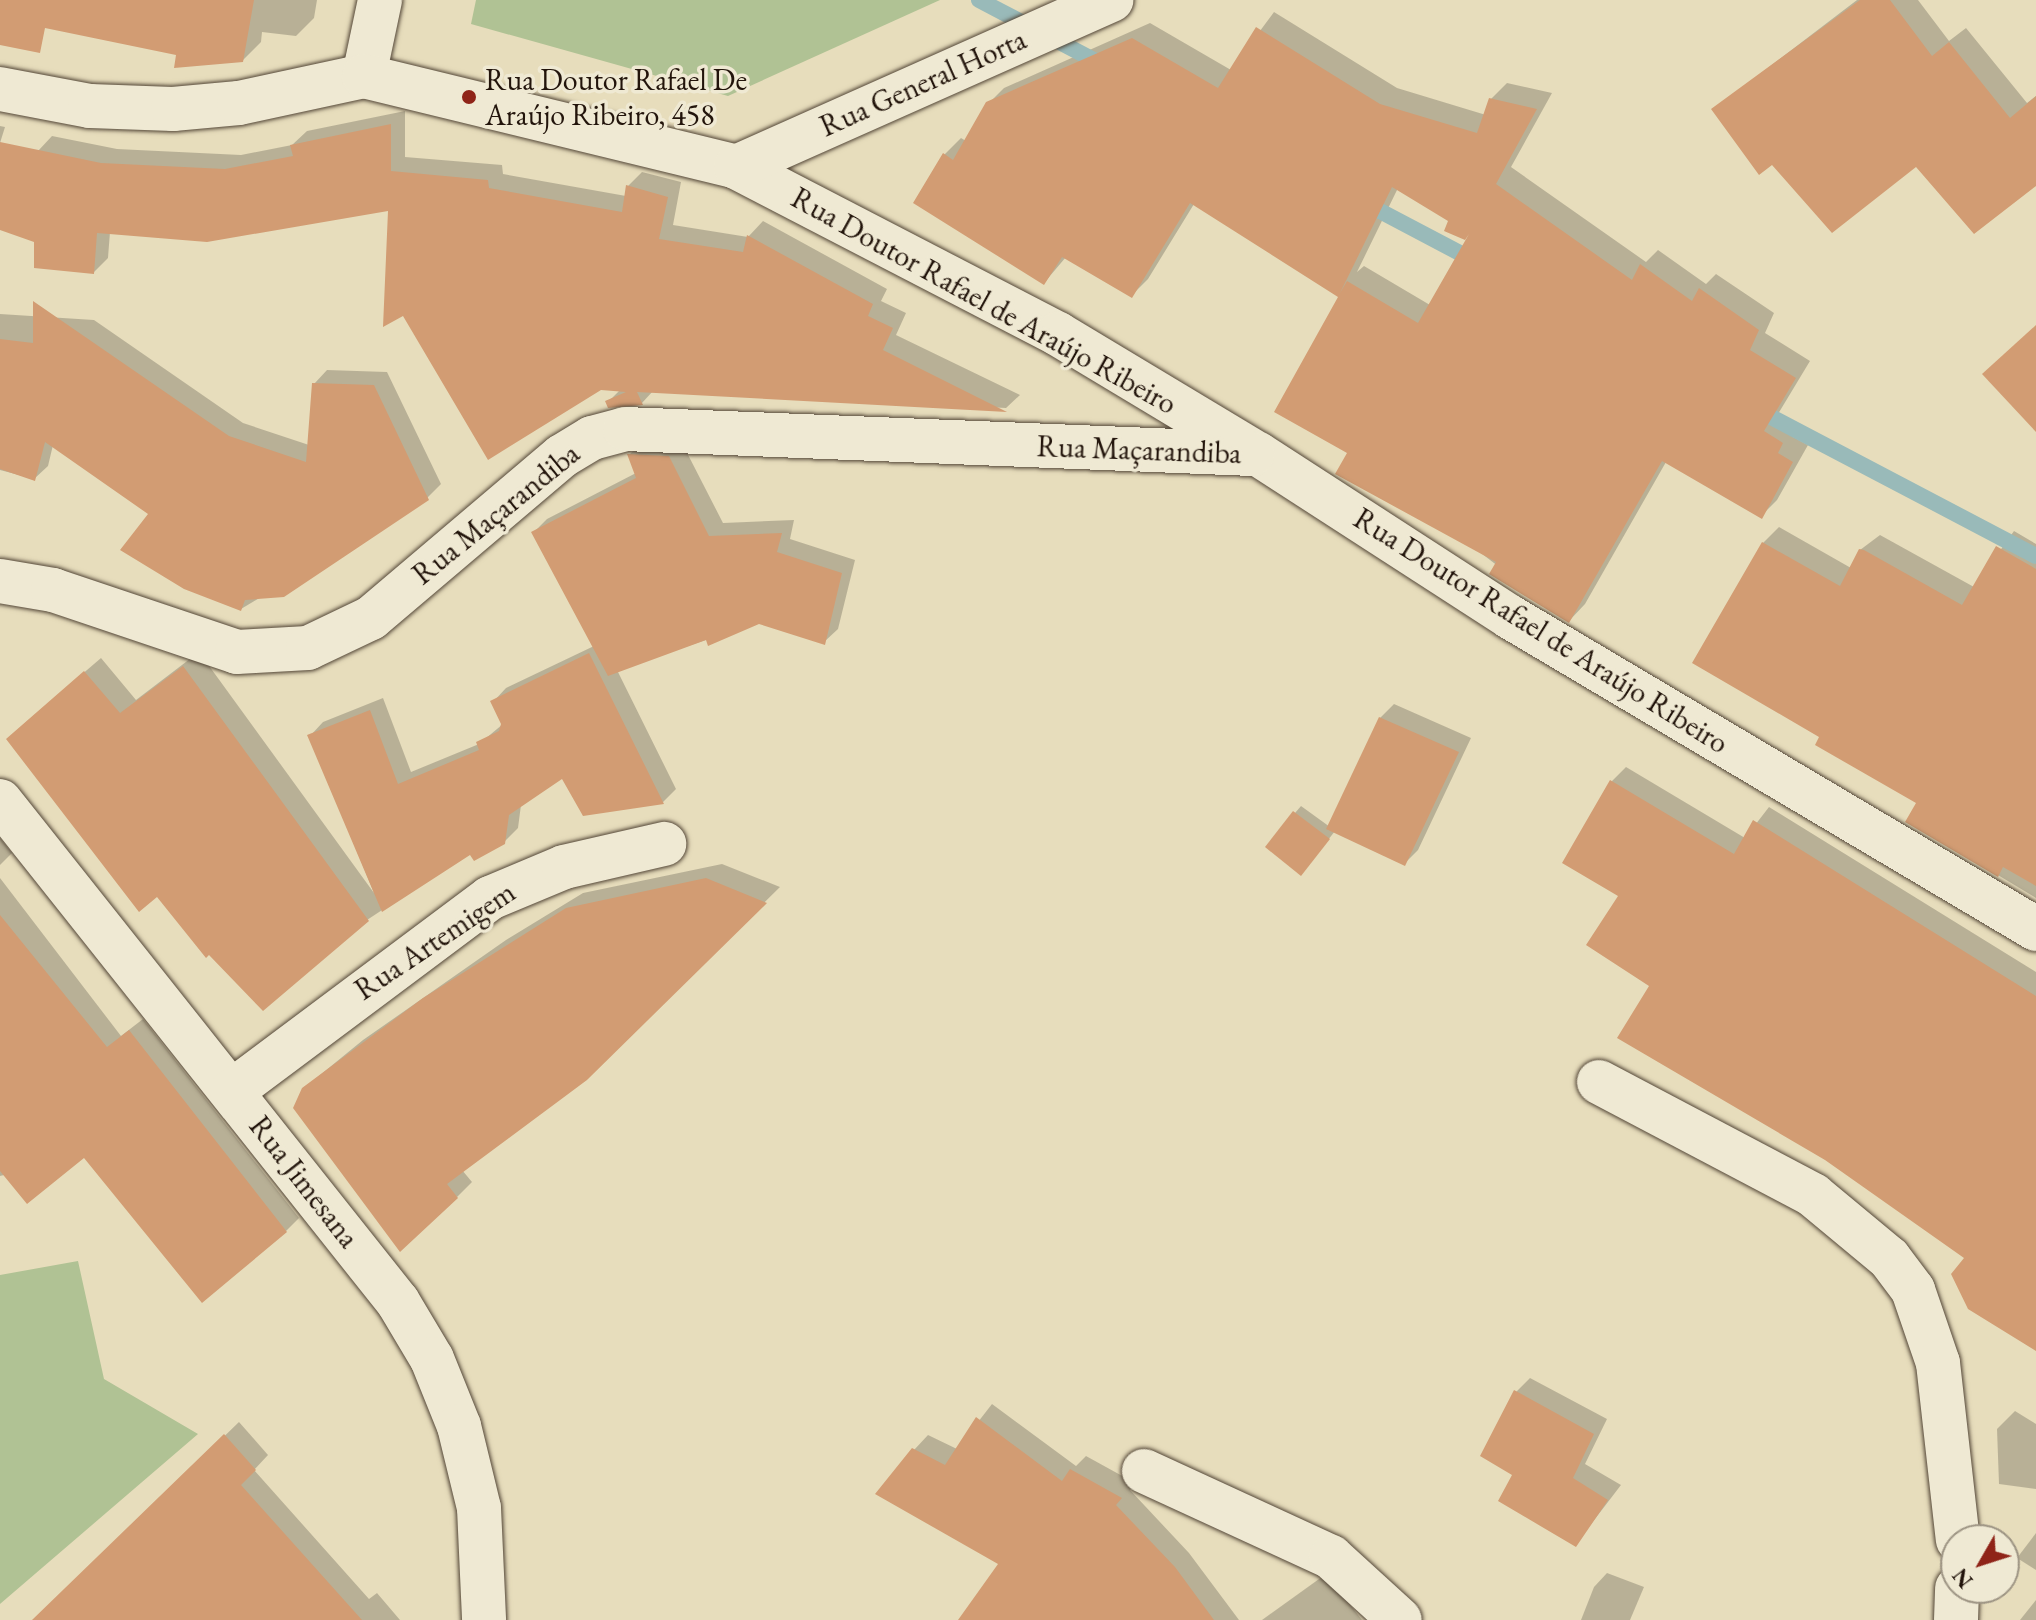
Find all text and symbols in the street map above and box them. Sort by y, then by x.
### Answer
street label: Rua General Horta [814,21,1032,145]
place label: Rua Doutor Rafael De Araújo Ribeiro, 458 [485,62,747,132]
marker: Rua Doutor Rafael De Araújo Ribeiro, 458 [460,88,478,106]
street label: Rua Doutor Rafael de Araújo Ribeiro [785,180,1183,422]
street label: Rua Maçarandiba [1036,428,1242,472]
street label: Rua Maçarandiba [405,436,587,592]
street label: Rua Doutor Rafael de Araújo Ribeiro [1347,500,1735,762]
street label: Rua Artemigem [348,874,522,1008]
street label: Rua Jimesana [241,1109,367,1255]
north arrow [1940,1524,2020,1604]
text: N [1946,1562,1979,1594]

